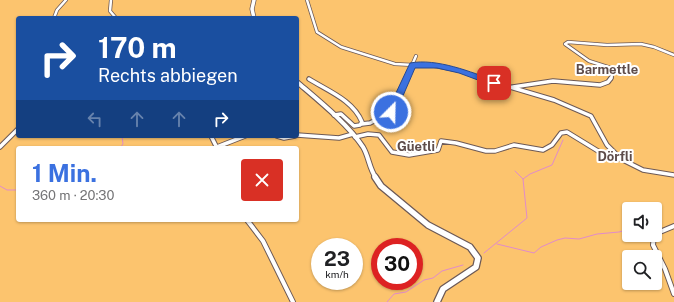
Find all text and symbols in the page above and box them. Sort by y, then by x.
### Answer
text: 170 m [98,31,177,64]
icon: right [32,32,84,84]
district label: Barmettle [576,62,638,77]
text: Rechts abbiegen [98,65,238,86]
pin [477,66,511,100]
icon: arrive [483,72,505,94]
position arrow [370,91,412,133]
icon: left [84,108,106,130]
icon: ahead [126,108,148,130]
icon: ahead [168,108,190,130]
icon: right [210,108,232,130]
district label: Güetli [397,139,435,154]
district label: Dörfli [598,149,632,164]
text: 1 Min. [32,159,97,187]
button: close [241,159,283,201]
text: 360 m · 20:30 [32,188,114,203]
map controls [622,202,662,290]
button: sound [622,202,662,242]
speed limit sign: 30 [371,238,423,290]
text: 23 [324,247,350,271]
button: search [622,250,662,290]
text: km/h [325,268,349,280]

